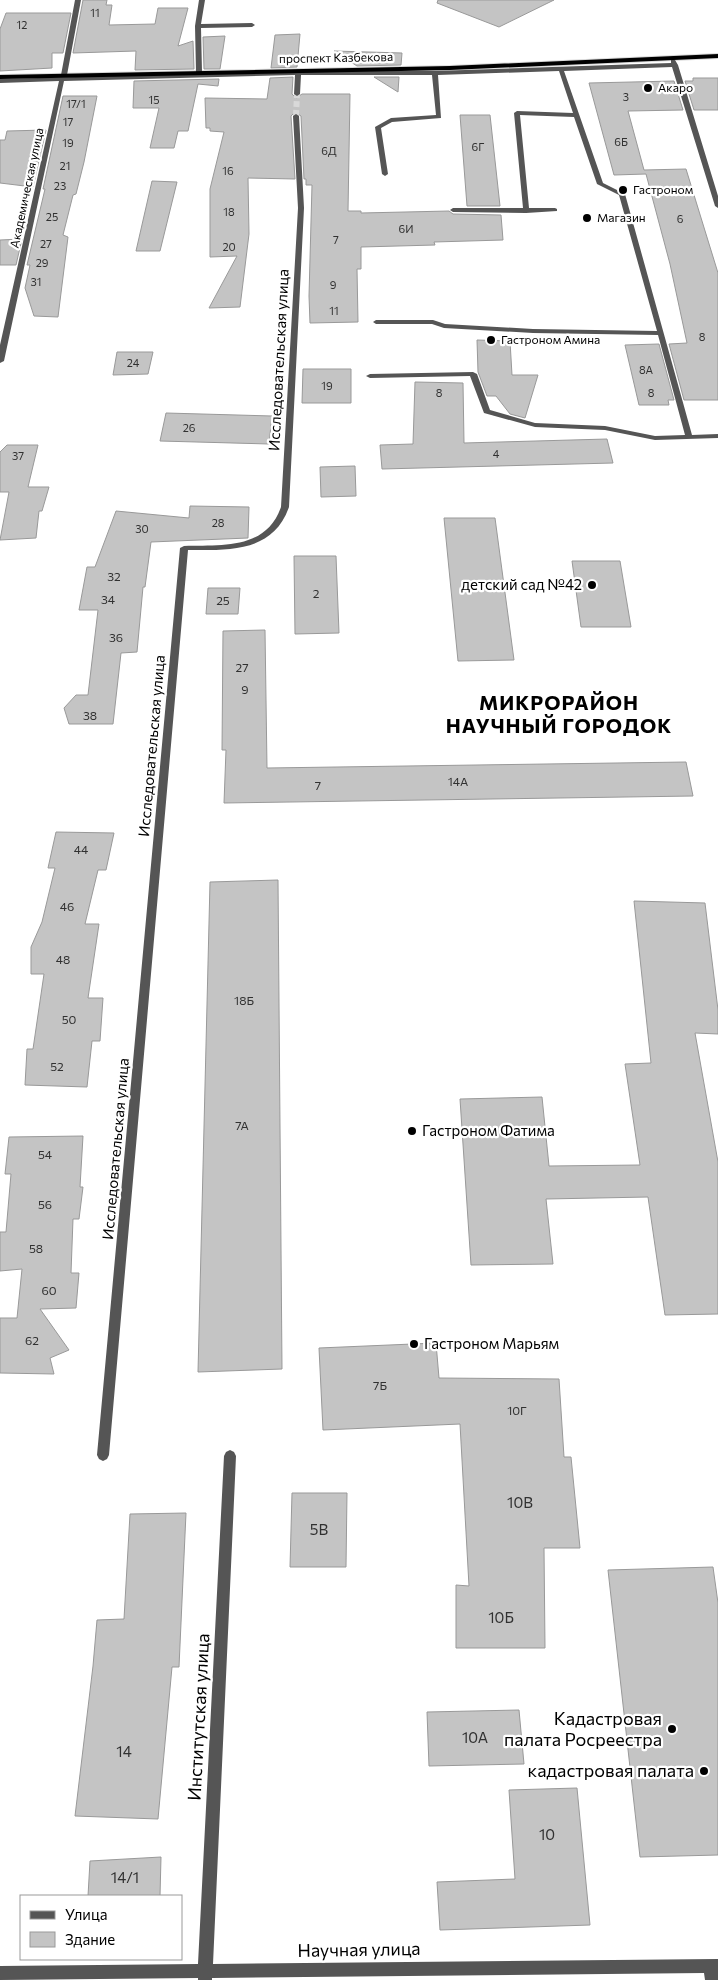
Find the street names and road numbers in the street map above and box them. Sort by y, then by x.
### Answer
street label: проспект Казбекова [279,49,393,65]
street label: Академическая улица [6,126,46,249]
street label: Исследовательская улица [264,268,292,452]
street label: Исследовательская улица [134,654,168,838]
street label: Исследовательская улица [98,1057,132,1241]
street label: Институтская улица [183,1633,213,1801]
street label: Научная улица [297,1937,421,1961]

